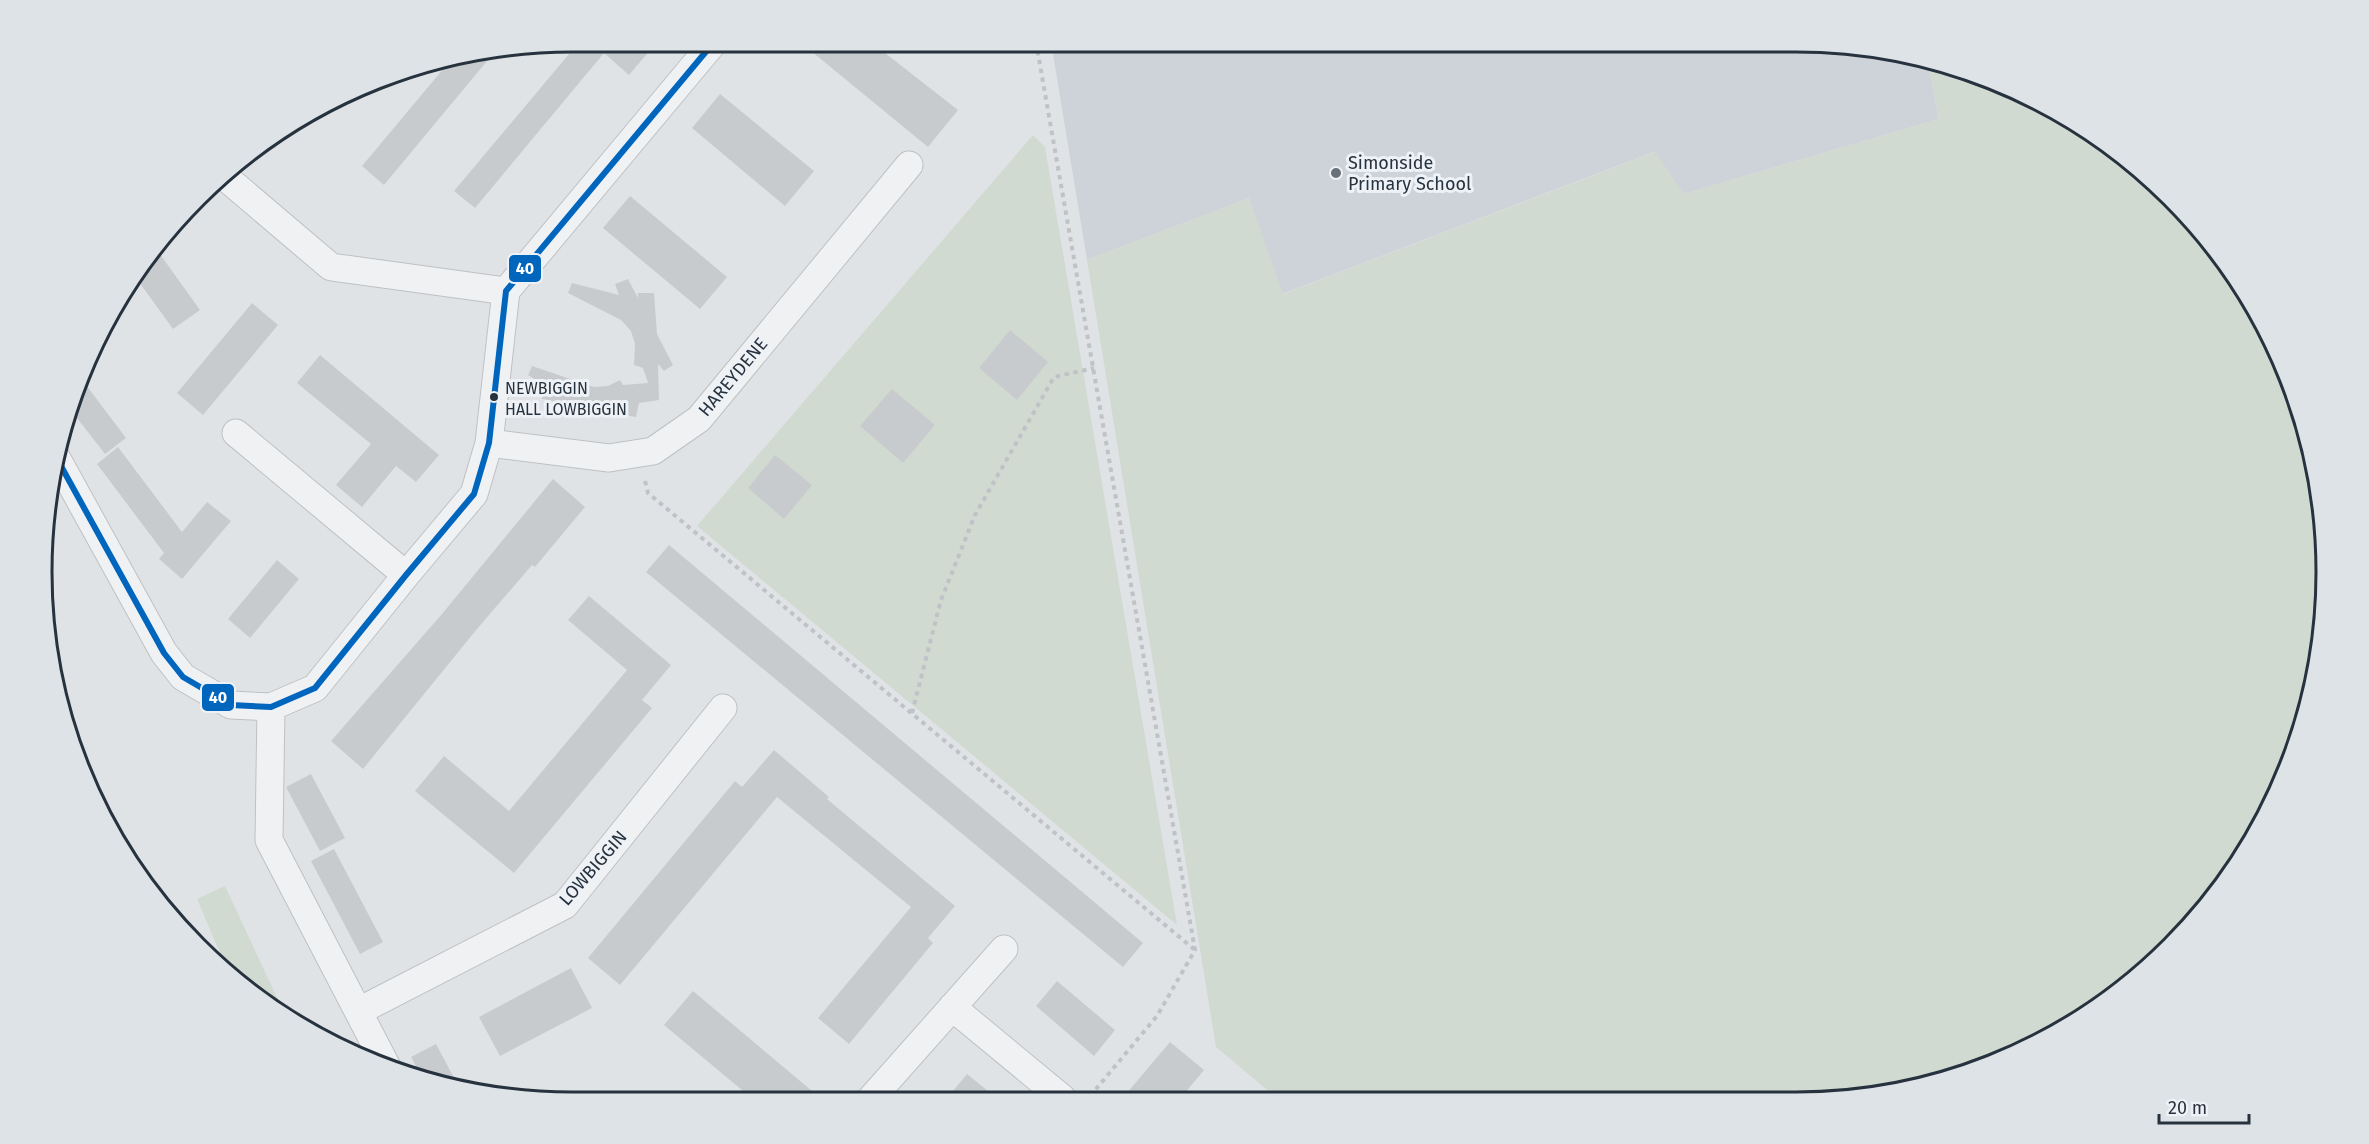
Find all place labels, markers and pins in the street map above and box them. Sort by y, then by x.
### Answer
place label: Simonside Primary School [1348,152,1471,195]
marker: Simonside Primary School [1329,166,1343,180]
place label: NEWBIGGIN HALL LOWBIGGIN [505,379,627,419]
marker: NEWBIGGIN HALL LOWBIGGIN [488,391,500,403]

